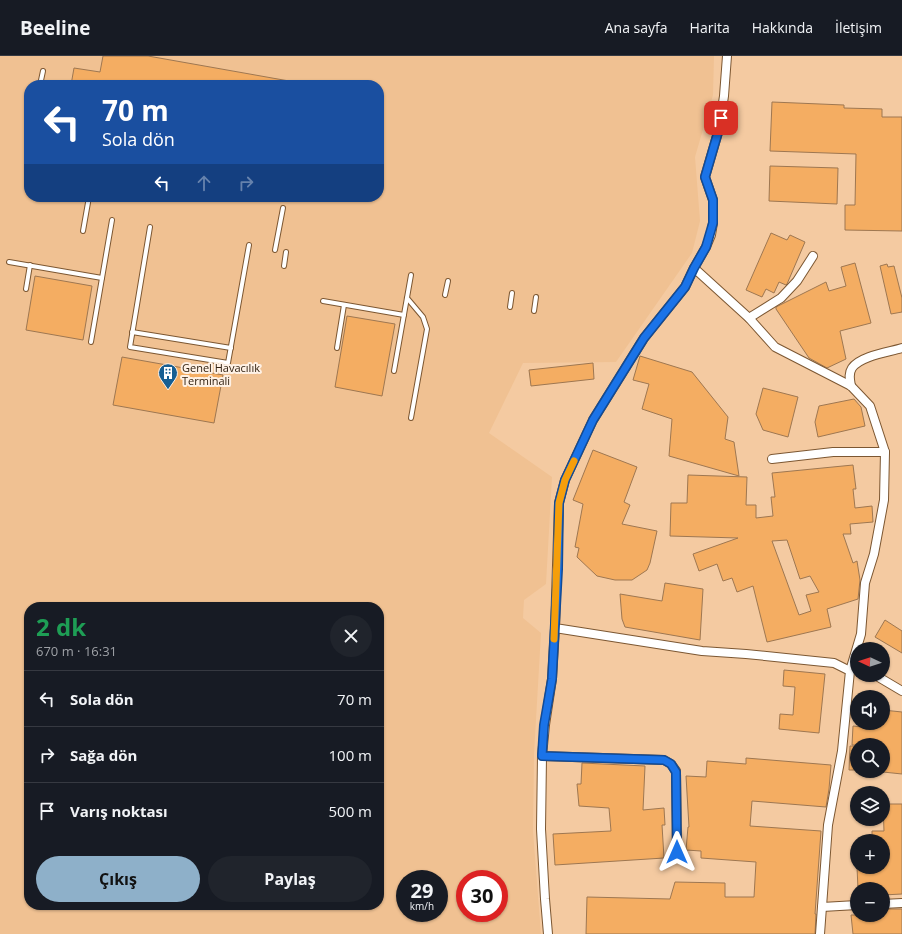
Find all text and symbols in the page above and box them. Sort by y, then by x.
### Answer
text: Beeline [20,15,91,41]
text: Ana sayfa [605,18,668,37]
text: Harita [690,18,730,37]
text: Hakkında [752,18,813,37]
text: İletişim [835,18,882,37]
text: 70 m [102,91,169,129]
icon: left [36,96,88,148]
pin [704,101,738,135]
icon: arrive [710,107,732,129]
text: Sola dön [102,127,175,151]
icon: left [151,172,173,194]
icon: ahead [193,172,215,194]
icon: right [235,172,257,194]
place label: Genel Havacılık Terminali [182,360,260,388]
building icon: Genel Havacılık Terminali [157,362,179,390]
text: 2 dk [36,610,86,643]
button: close [330,615,372,657]
text: 670 m · 16:31 [36,642,117,660]
north arrow [850,642,890,682]
map controls [850,642,890,922]
icon: left [36,688,58,710]
text: Sola dön [70,689,134,709]
text: 70 m [337,689,372,709]
button: sound [850,690,890,730]
button: search [850,738,890,778]
icon: right [36,744,58,766]
text: Sağa dön [70,745,137,765]
text: 100 m [328,745,372,765]
button: layers [850,786,890,826]
icon: arrive [36,800,58,822]
text: Varış noktası [70,801,168,821]
text: 500 m [328,801,372,821]
position arrow [656,831,698,873]
button: + [850,834,890,874]
button: Çıkış [36,856,200,902]
button: Paylaş [208,856,372,902]
speed limit sign: 30 [456,870,508,922]
text: 29 [411,877,433,904]
button: − [850,882,890,922]
text: km/h [410,899,434,913]

